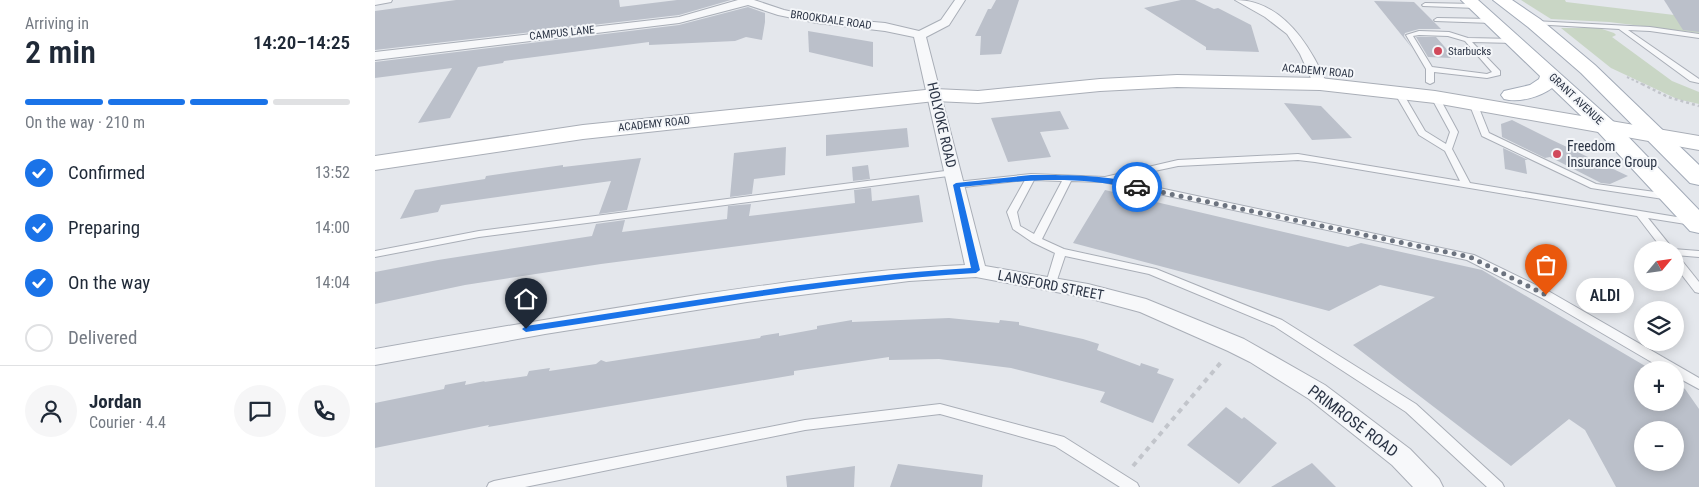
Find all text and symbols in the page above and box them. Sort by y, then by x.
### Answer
street label: BROOKDALE ROAD [790,8,872,32]
text: Arriving in [25,14,89,33]
street label: CAMPUS LANE [529,23,596,43]
text: 14:20–14:25 [253,31,350,54]
text: 2 min [25,33,96,71]
marker: Starbucks [1432,45,1444,57]
place label: Starbucks [1448,45,1491,58]
street label: ACADEMY ROAD [1282,61,1354,81]
street label: GRANT AVENUE [1546,71,1606,128]
street label: HOLYOKE ROAD [924,81,960,169]
text: On the way · 210 m [25,113,145,132]
street label: ACADEMY ROAD [618,114,690,134]
place label: Freedom Insurance Group [1567,138,1657,170]
marker: Freedom Insurance Group [1551,148,1563,160]
icon: check [25,159,53,187]
text: Confirmed [68,161,145,184]
courier [1112,162,1162,212]
text: 13:52 [315,163,350,182]
icon: car [1123,173,1151,201]
icon: check [25,214,53,242]
text: Preparing [68,216,140,239]
text: 14:00 [315,218,350,237]
north arrow [1634,241,1684,291]
map controls [1634,241,1684,471]
pin [1525,244,1567,295]
icon: bag [1532,251,1560,279]
street label: LANSFORD STREET [997,267,1105,303]
icon: check [25,269,53,297]
text: On the way [68,271,150,294]
text: 14:04 [315,273,350,292]
pin [505,278,547,329]
callout: ALDI [1576,278,1633,312]
icon: home [512,285,540,313]
text: ALDI [1590,286,1620,305]
button: layers [1634,301,1684,351]
text: Delivered [68,326,137,349]
button: + [1634,361,1684,411]
street label: PRIMROSE ROAD [1304,381,1402,461]
button: person [25,385,77,437]
button: chat [234,385,286,437]
button: phone [298,385,350,437]
text: Jordan [89,390,142,413]
text: Courier · 4.4 [89,413,166,432]
button: − [1634,421,1684,471]

